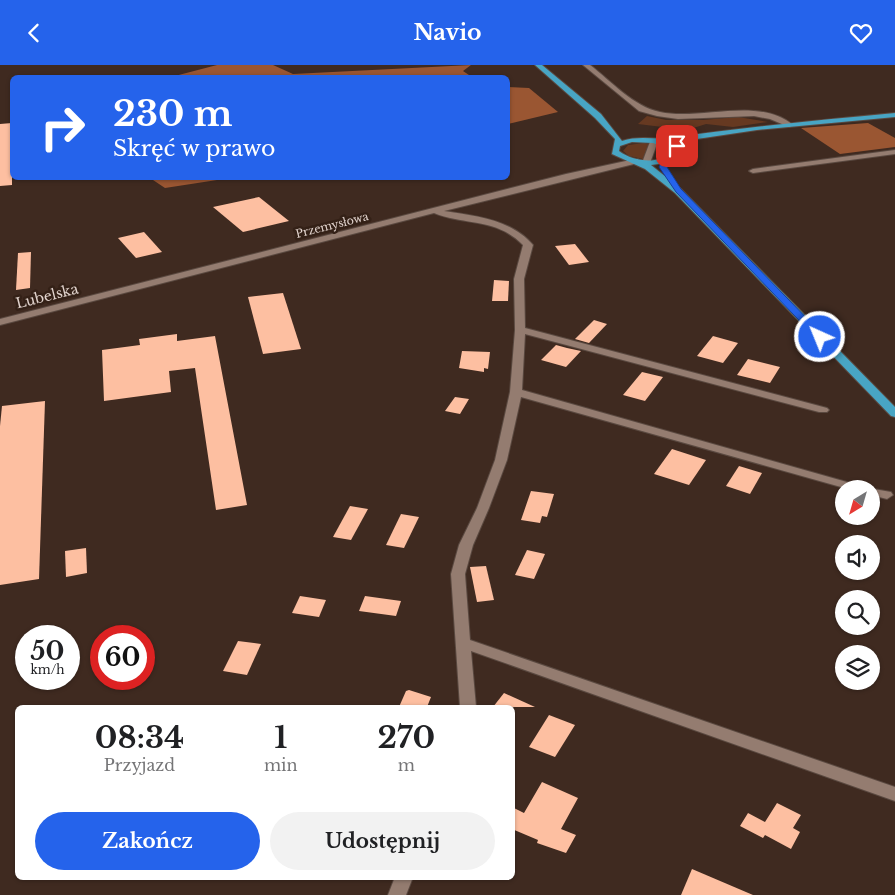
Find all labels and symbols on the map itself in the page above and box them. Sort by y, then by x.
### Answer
pin [656,125,698,167]
street label: Przemysłowa [294,209,371,241]
street label: Lubelska [14,279,80,312]
position arrow [793,310,845,362]
north arrow [835,480,880,525]
speed limit sign: 60 [90,625,155,690]

